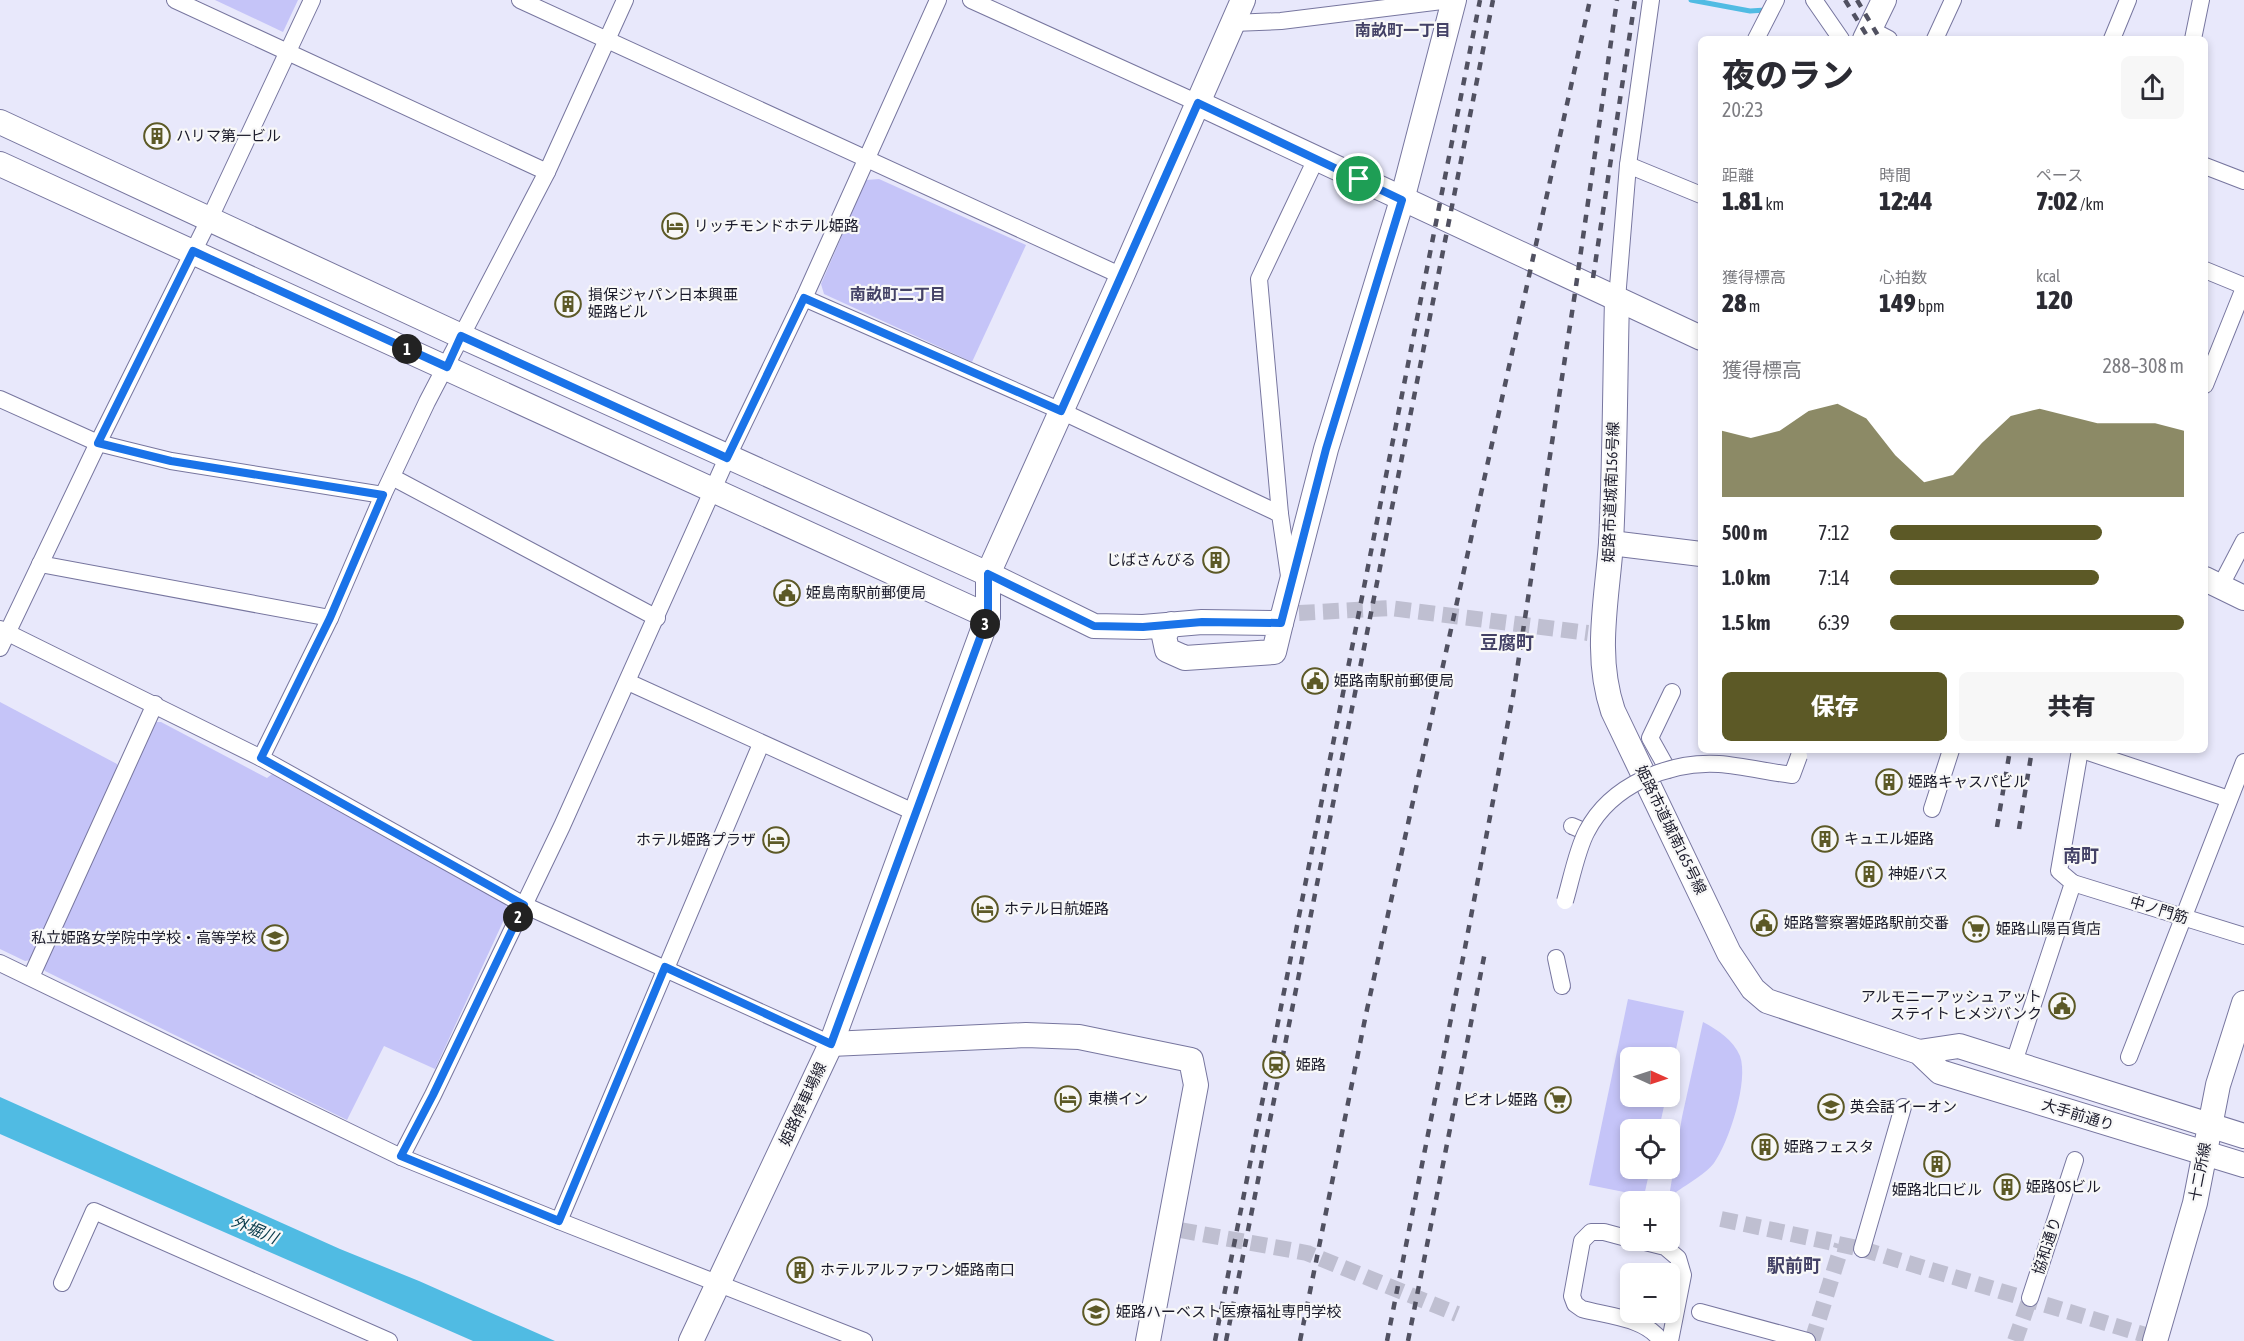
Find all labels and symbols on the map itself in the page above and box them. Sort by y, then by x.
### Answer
district label: 南畝町一丁目 [1355,21,1451,39]
building icon: ハリマ第一ビル [142,121,172,151]
place label: ハリマ第一ビル [176,127,281,144]
pin [1333,153,1384,204]
hotel icon: リッチモンドホテル姫路 [660,211,690,241]
place label: リッチモンドホテル姫路 [694,217,859,234]
district label: 南畝町二丁目 [850,285,946,303]
place label: 損保ジャパン日本興亜 姫路ビル [588,286,738,320]
building icon: 損保ジャパン日本興亜 姫路ビル [553,289,583,319]
pin: 1 [392,334,422,364]
street label: 姫路市道城南156号線 [1600,421,1621,563]
building icon: じばさんびる [1201,545,1231,575]
place label: じばさんびる [1106,551,1196,568]
public building icon: 姫島南駅前郵便局 [772,578,802,608]
place label: 姫島南駅前郵便局 [806,584,926,601]
pin: 3 [970,609,1000,639]
district label: 豆腐町 [1480,632,1534,653]
public building icon: 姫路南駅前郵便局 [1300,666,1330,696]
place label: 姫路南駅前郵便局 [1334,672,1454,689]
street label: 姫路市道城南165号線 [1633,763,1710,897]
building icon: 姫路キャスパビル [1874,767,1904,797]
place label: 姫路キャスパビル [1908,773,2028,790]
building icon: キュエル姫路 [1810,824,1840,854]
hotel icon: ホテル姫路プラザ [761,825,791,855]
place label: キュエル姫路 [1844,830,1934,847]
place label: ホテル姫路プラザ [636,831,756,848]
district label: 南町 [2063,845,2099,866]
building icon: 神姫バス [1854,859,1884,889]
place label: 神姫バス [1888,865,1948,882]
street label: 中ノ門筋 [2128,893,2190,926]
hotel icon: ホテル日航姫路 [970,894,1000,924]
place label: ホテル日航姫路 [1004,900,1109,917]
pin: 2 [503,902,533,932]
public building icon: 姫路警察署姫路駅前交番 [1749,908,1779,938]
place label: 姫路警察署姫路駅前交番 [1784,914,1949,931]
supermarket icon: 姫路山陽百貨店 [1961,914,1991,944]
place label: 姫路山陽百貨店 [1996,920,2101,937]
school or university icon: 私立姫路女学院中学校・高等学校 [260,923,290,953]
place label: 私立姫路女学院中学校・高等学校 [31,929,256,946]
place label: アルモニーアッシュ アット ステイト ヒメジバンク [1861,988,2042,1022]
public building icon: アルモニーアッシュ アット ステイト ヒメジバンク [2047,991,2077,1021]
north arrow [1620,1047,1680,1107]
station icon: 姫路 [1261,1050,1291,1080]
place label: 姫路 [1296,1056,1326,1073]
street label: 姫路停車場線 [776,1059,829,1148]
hotel icon: 東横イン [1053,1084,1083,1114]
supermarket icon: ピオレ姫路 [1543,1085,1573,1115]
place label: 東横イン [1088,1090,1148,1107]
place label: ピオレ姫路 [1463,1091,1538,1108]
school or university icon: 英会話 イーオン [1816,1092,1846,1122]
street label: 大手前通り [2040,1095,2117,1134]
place label: 英会話 イーオン [1850,1098,1957,1115]
building icon: 姫路フェスタ [1750,1132,1780,1162]
place label: 姫路フェスタ [1784,1138,1874,1155]
street label: 十二所線 [2185,1141,2214,1203]
building icon: 姫路北口ビル [1922,1149,1952,1179]
building icon: 姫路OSビル [1992,1172,2022,1202]
place label: 姫路OSビル [2026,1178,2101,1195]
place label: 姫路北口ビル [1892,1181,1982,1198]
water label: 外堀川 [229,1211,282,1247]
street label: 協和通り [2029,1215,2064,1277]
building icon: ホテルアルファワン姫路南口 [785,1255,815,1285]
district label: 駅前町 [1767,1255,1821,1276]
place label: ホテルアルファワン姫路南口 [820,1261,1015,1278]
school or university icon: 姫路ハーベスト医療福祉専門学校 [1081,1297,1111,1327]
place label: 姫路ハーベスト医療福祉専門学校 [1116,1303,1341,1320]

